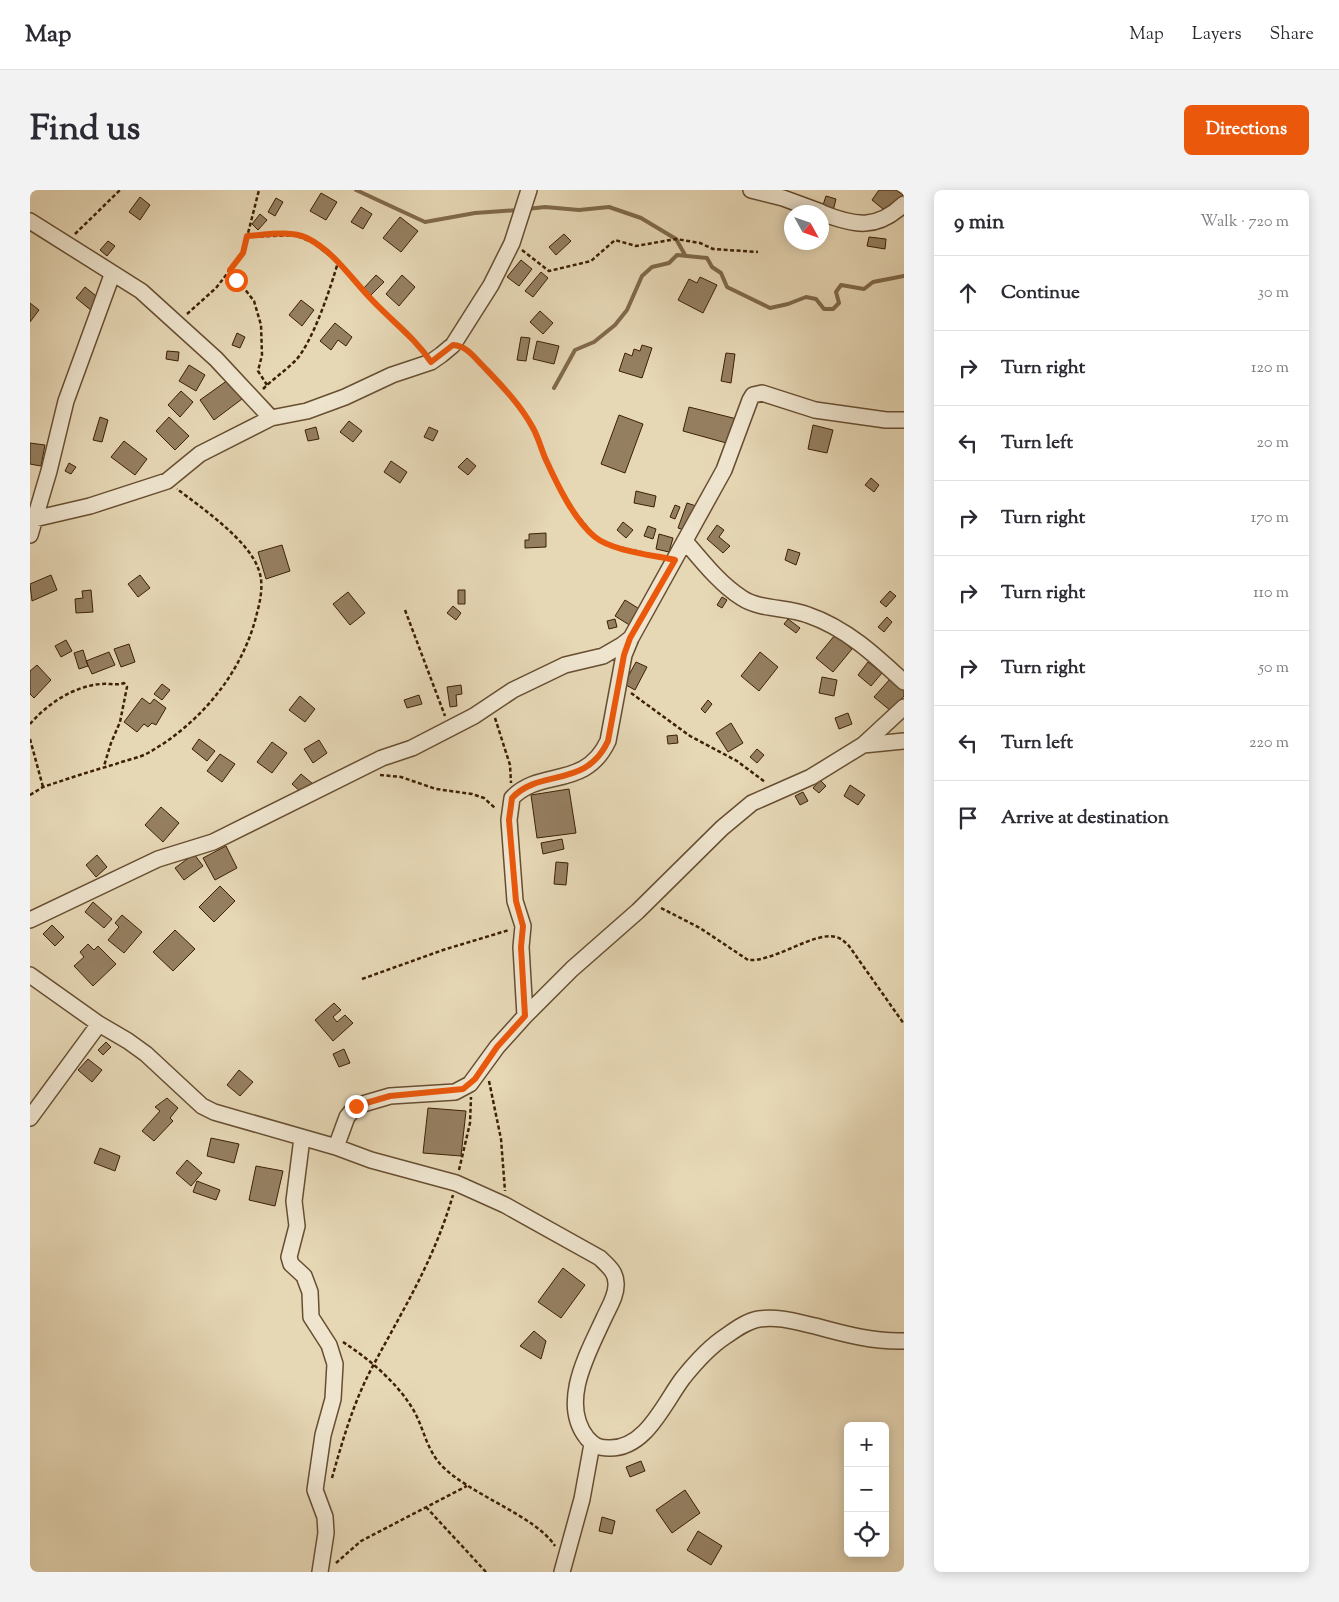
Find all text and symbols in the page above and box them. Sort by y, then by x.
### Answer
text: Map [25,18,71,52]
text: Map [1129,22,1164,48]
text: Layers [1192,22,1242,48]
text: Share [1270,22,1314,48]
text: Find us [30,105,140,156]
button: Directions [1184,105,1309,155]
north arrow [784,205,829,250]
text: 9 min [954,208,1004,238]
text: Walk · 720 m [1200,211,1289,234]
route start [225,269,248,292]
icon: ahead [954,279,982,307]
text: Continue [1001,280,1080,307]
text: 30 m [1258,282,1289,305]
icon: right [954,354,982,382]
text: Turn right [1001,355,1085,382]
text: 120 m [1251,357,1289,380]
icon: left [954,429,982,457]
text: Turn left [1001,430,1073,457]
text: 20 m [1256,432,1289,455]
icon: right [954,504,982,532]
text: Turn right [1001,505,1085,532]
text: 170 m [1251,507,1289,530]
icon: right [954,579,982,607]
text: Turn right [1001,580,1085,607]
text: 110 m [1253,582,1289,605]
icon: right [954,654,982,682]
text: Turn right [1001,655,1085,682]
text: 50 m [1258,657,1289,680]
icon: left [954,729,982,757]
text: Turn left [1001,730,1073,757]
text: 220 m [1249,732,1289,755]
icon: arrive [954,804,982,832]
text: Arrive at destination [1001,805,1169,832]
route end [345,1095,368,1118]
map controls [844,1422,889,1557]
button: + [844,1422,889,1467]
button: − [844,1467,889,1512]
button: locate [844,1512,889,1557]

